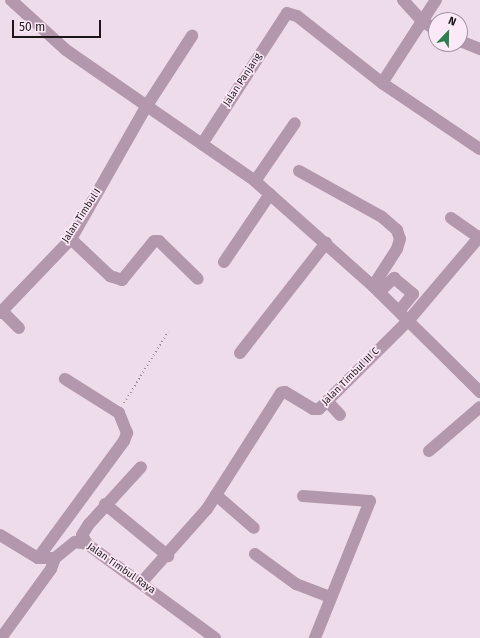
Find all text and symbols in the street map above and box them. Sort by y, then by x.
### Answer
scale bar [14,12,103,38]
north arrow [428,12,468,52]
text: N [446,14,458,29]
text: 50 m [19,20,45,34]
street label: Jalan Panjang [221,51,265,109]
street label: Jalan Timbul I [60,187,104,245]
street label: Jalan Timbul III C [320,346,382,408]
street label: Jalan Timbul Raya [85,541,157,597]

